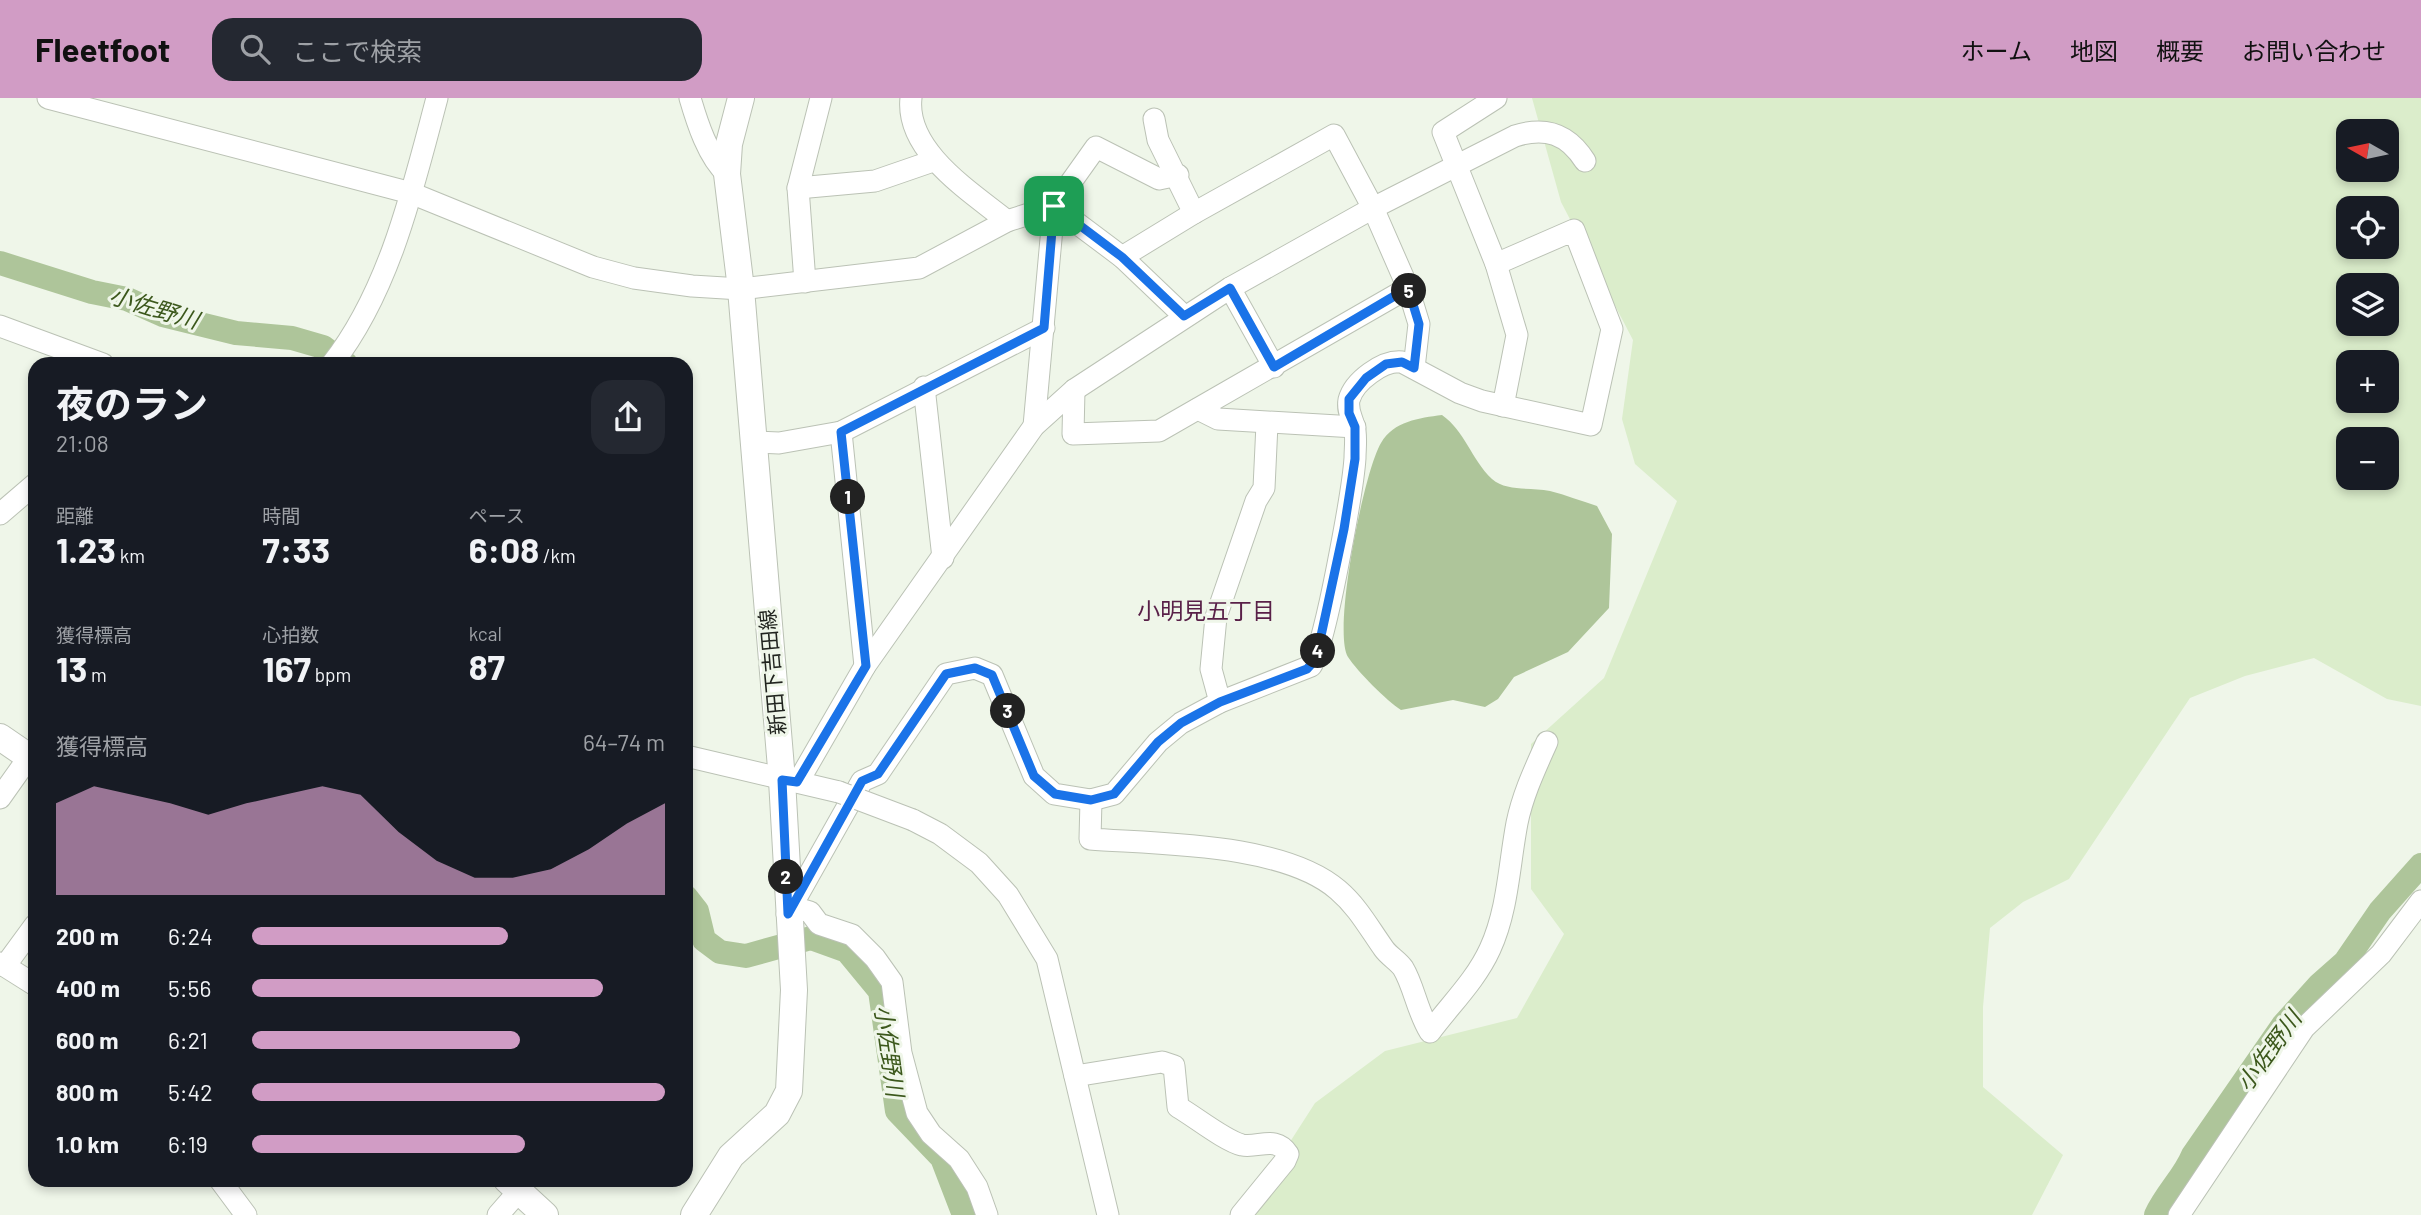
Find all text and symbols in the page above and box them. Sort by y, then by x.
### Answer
search box [212,18,702,81]
text: Fleetfoot [35,29,170,69]
icon: search [236,30,274,68]
text: ここで検索 [292,35,422,66]
text: ホーム [1961,36,2032,65]
text: 地図 [2070,36,2118,65]
text: 概要 [2156,36,2204,65]
text: お問い合わせ [2242,36,2386,65]
north arrow [2336,119,2399,182]
map controls [2336,119,2399,490]
pin [1024,176,1084,236]
icon: arrive [1035,187,1073,225]
button: locate [2336,196,2399,259]
button: layers [2336,273,2399,336]
pin: 5 [1392,274,1426,308]
text: 5 [1403,279,1414,302]
water label: 小佐野川 [106,280,205,335]
button: + [2336,350,2399,413]
text: 夜のラン [56,380,208,426]
button: share [591,380,665,454]
button: − [2336,427,2399,490]
text: 21:08 [56,429,109,457]
pin: 1 [830,480,866,514]
text: 1 [844,485,851,508]
text: 距離 [56,504,94,527]
text: 時間 [262,504,300,527]
text: ペース [469,504,525,527]
text: 1.23 [56,528,116,570]
text: 7:33 [262,528,330,570]
text: 6:08 [469,528,539,570]
text: km [116,544,145,567]
text: /km [539,544,576,567]
district label: 小明見五丁目 [1137,596,1275,624]
street label: 新田下吉田線 [754,608,789,736]
text: kcal [469,622,502,645]
text: 獲得標高 [56,623,132,646]
text: 心拍数 [262,623,319,646]
pin: 4 [1300,634,1336,668]
text: 4 [1312,639,1323,662]
text: 87 [469,645,505,687]
text: 13 [56,647,87,689]
text: 167 [262,647,311,689]
text: m [87,663,107,686]
text: bpm [311,663,351,686]
pin: 3 [990,694,1026,728]
text: 3 [1002,699,1013,722]
text: 64–74 m [583,728,665,756]
text: 獲得標高 [56,732,148,760]
pin: 2 [768,860,804,894]
text: 2 [780,865,791,888]
text: 200 m [56,922,119,950]
text: 6:24 [168,922,213,950]
text: 400 m [56,974,120,1002]
text: 5:56 [168,974,211,1002]
water label: 小佐野川 [870,1003,911,1101]
water label: 小佐野川 [2230,1003,2308,1096]
text: 600 m [56,1026,118,1054]
text: 6:21 [168,1026,208,1054]
text: 800 m [56,1078,118,1106]
text: 5:42 [168,1078,213,1106]
text: 1.0 km [56,1130,119,1158]
text: 6:19 [168,1130,208,1158]

